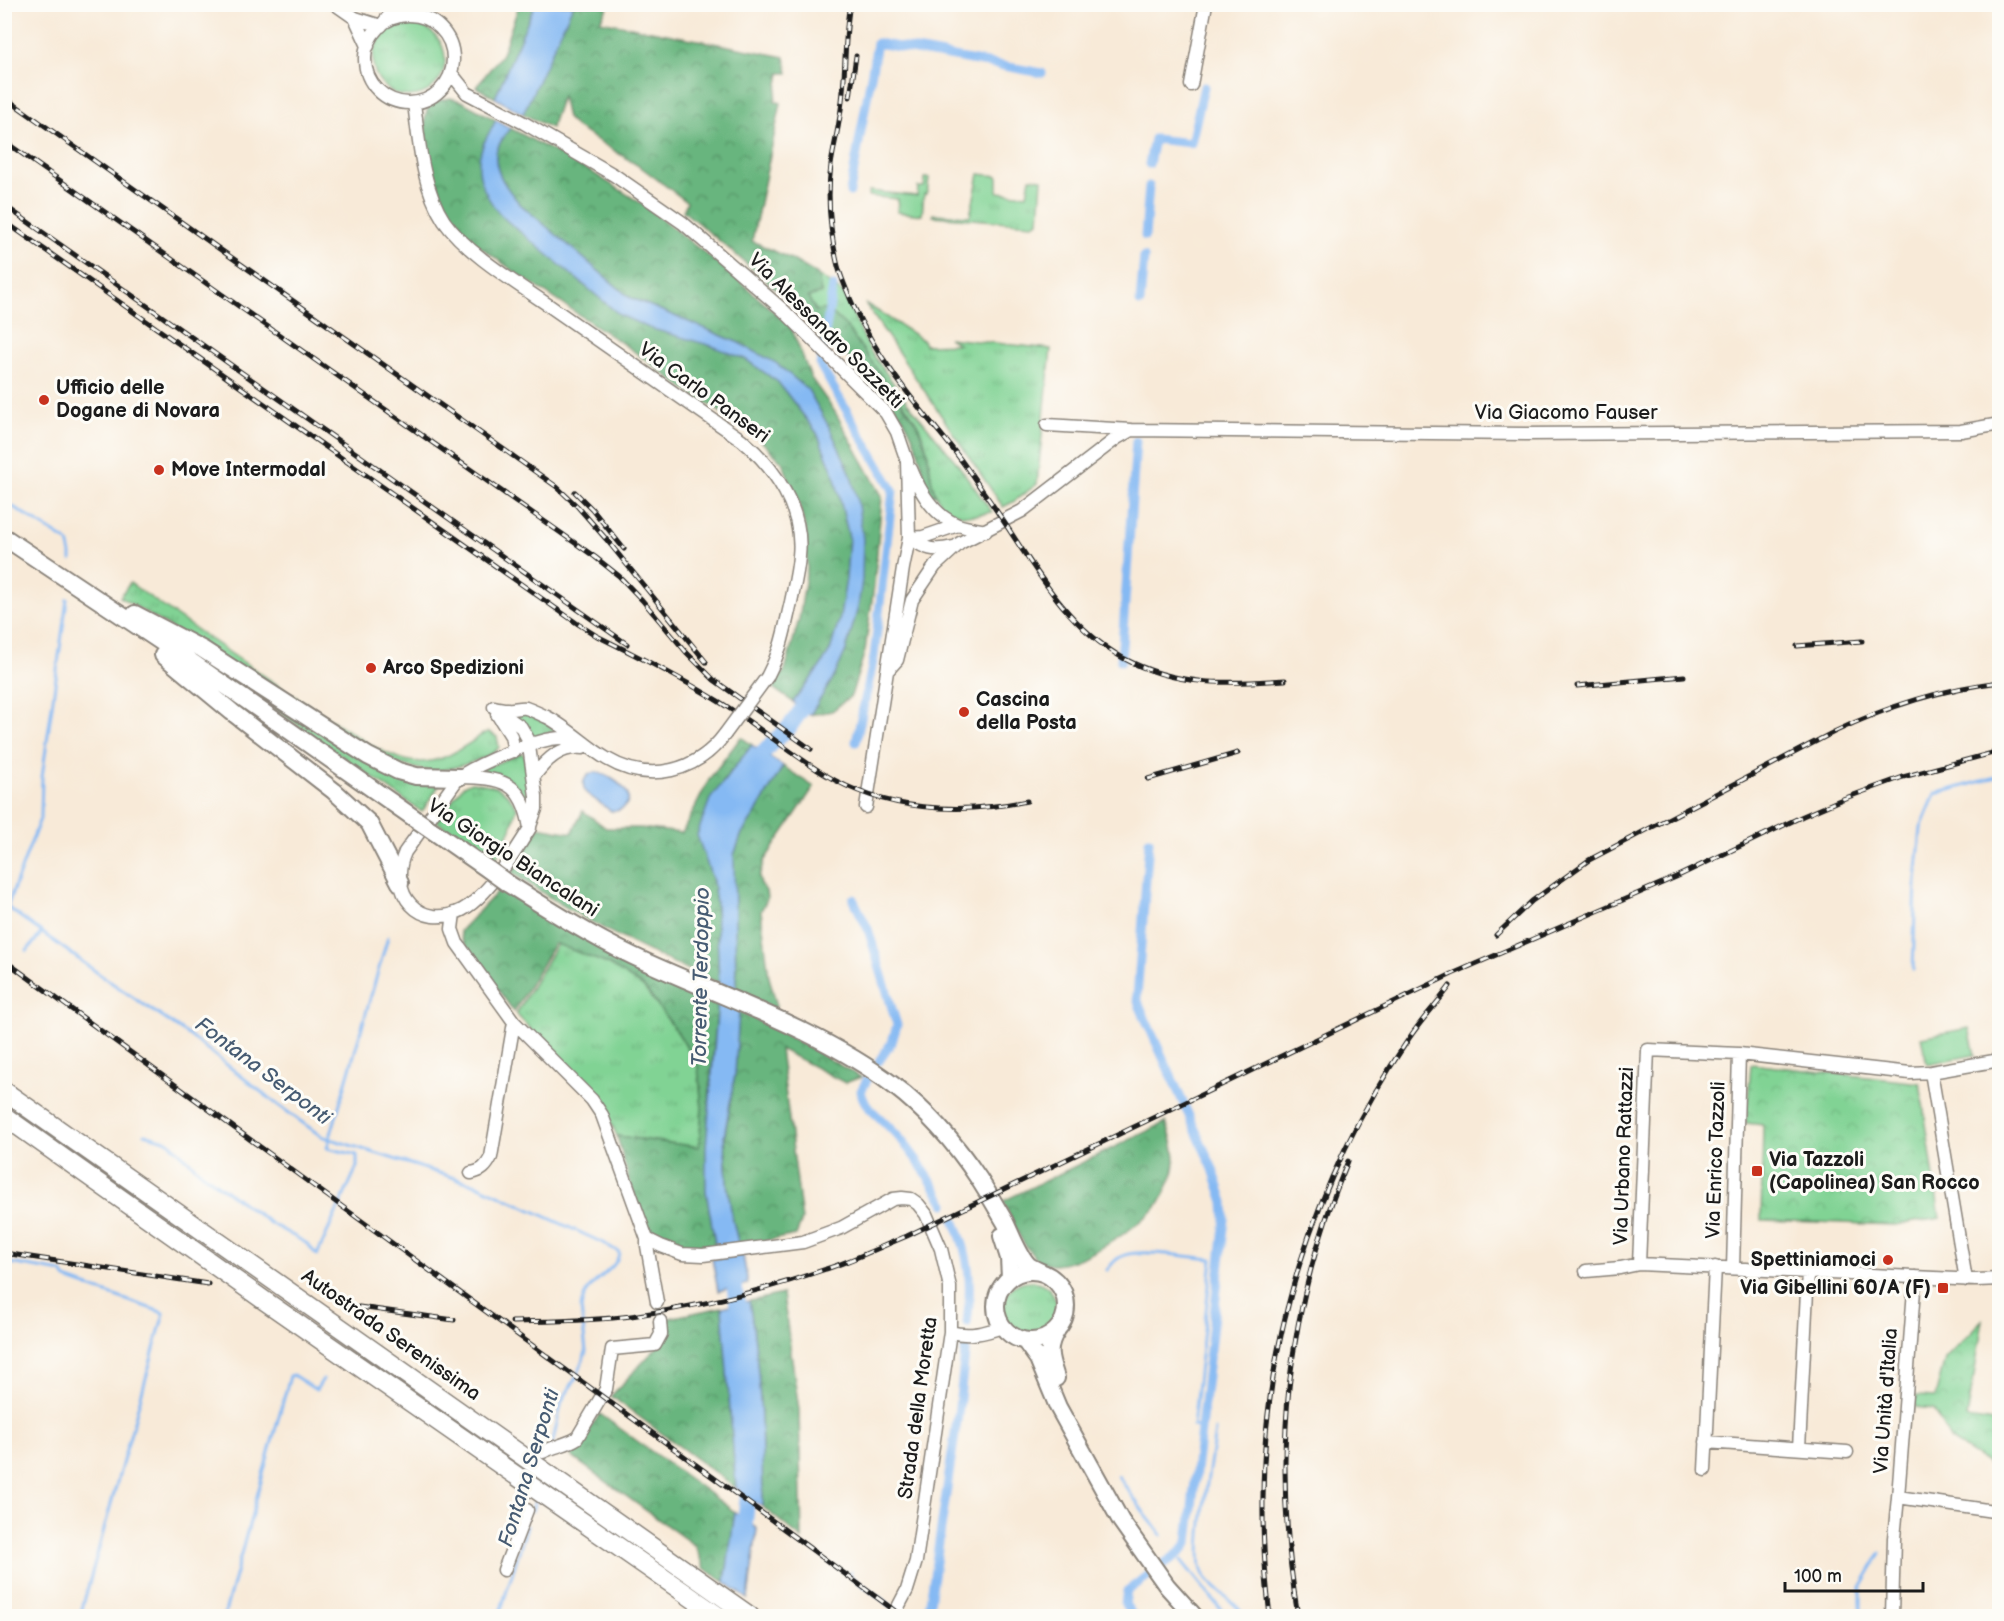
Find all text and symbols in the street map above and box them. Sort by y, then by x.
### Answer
street label: Via Alessandro Sozzetti [743,248,909,414]
street label: Via Carlo Panseri [634,338,774,448]
place label: Ufficio delle Dogane di Novara [56,376,220,423]
marker: Ufficio delle Dogane di Novara [37,393,51,407]
street label: Via Giacomo Fauser [1475,401,1658,425]
place label: Move Intermodal [171,458,326,482]
marker: Move Intermodal [152,463,166,477]
place label: Arco Spedizioni [382,656,524,680]
marker: Arco Spedizioni [364,661,378,675]
place label: Cascina della Posta [976,688,1077,735]
marker: Cascina della Posta [957,705,971,719]
street label: Via Giorgio Biancalani [423,794,603,922]
water label: Torrente Terdoppio [687,887,715,1067]
water label: Fontana Serponti [190,1012,337,1131]
street label: Via Urbano Rattazzi [1609,1066,1639,1246]
street label: Via Enrico Tazzoli [1701,1081,1731,1239]
place label: Via Tazzoli (Capolinea) San Rocco [1769,1148,1980,1195]
marker: Via Tazzoli (Capolinea) San Rocco [1750,1164,1764,1178]
place label: Spettiniamoci [1751,1248,1876,1272]
marker: Spettiniamoci [1881,1253,1895,1267]
street label: Autostrada Serenissima [297,1264,485,1406]
place label: Via Gibellini 60/A (F) [1740,1276,1931,1300]
marker: Via Gibellini 60/A (F) [1936,1281,1950,1295]
street label: Strada della Moretta [893,1315,943,1501]
street label: Via Unità d'Italia [1869,1327,1903,1475]
water label: Fontana Serponti [493,1385,565,1550]
scale bar [1785,1555,1923,1593]
text: 100 m [1794,1566,1842,1587]

